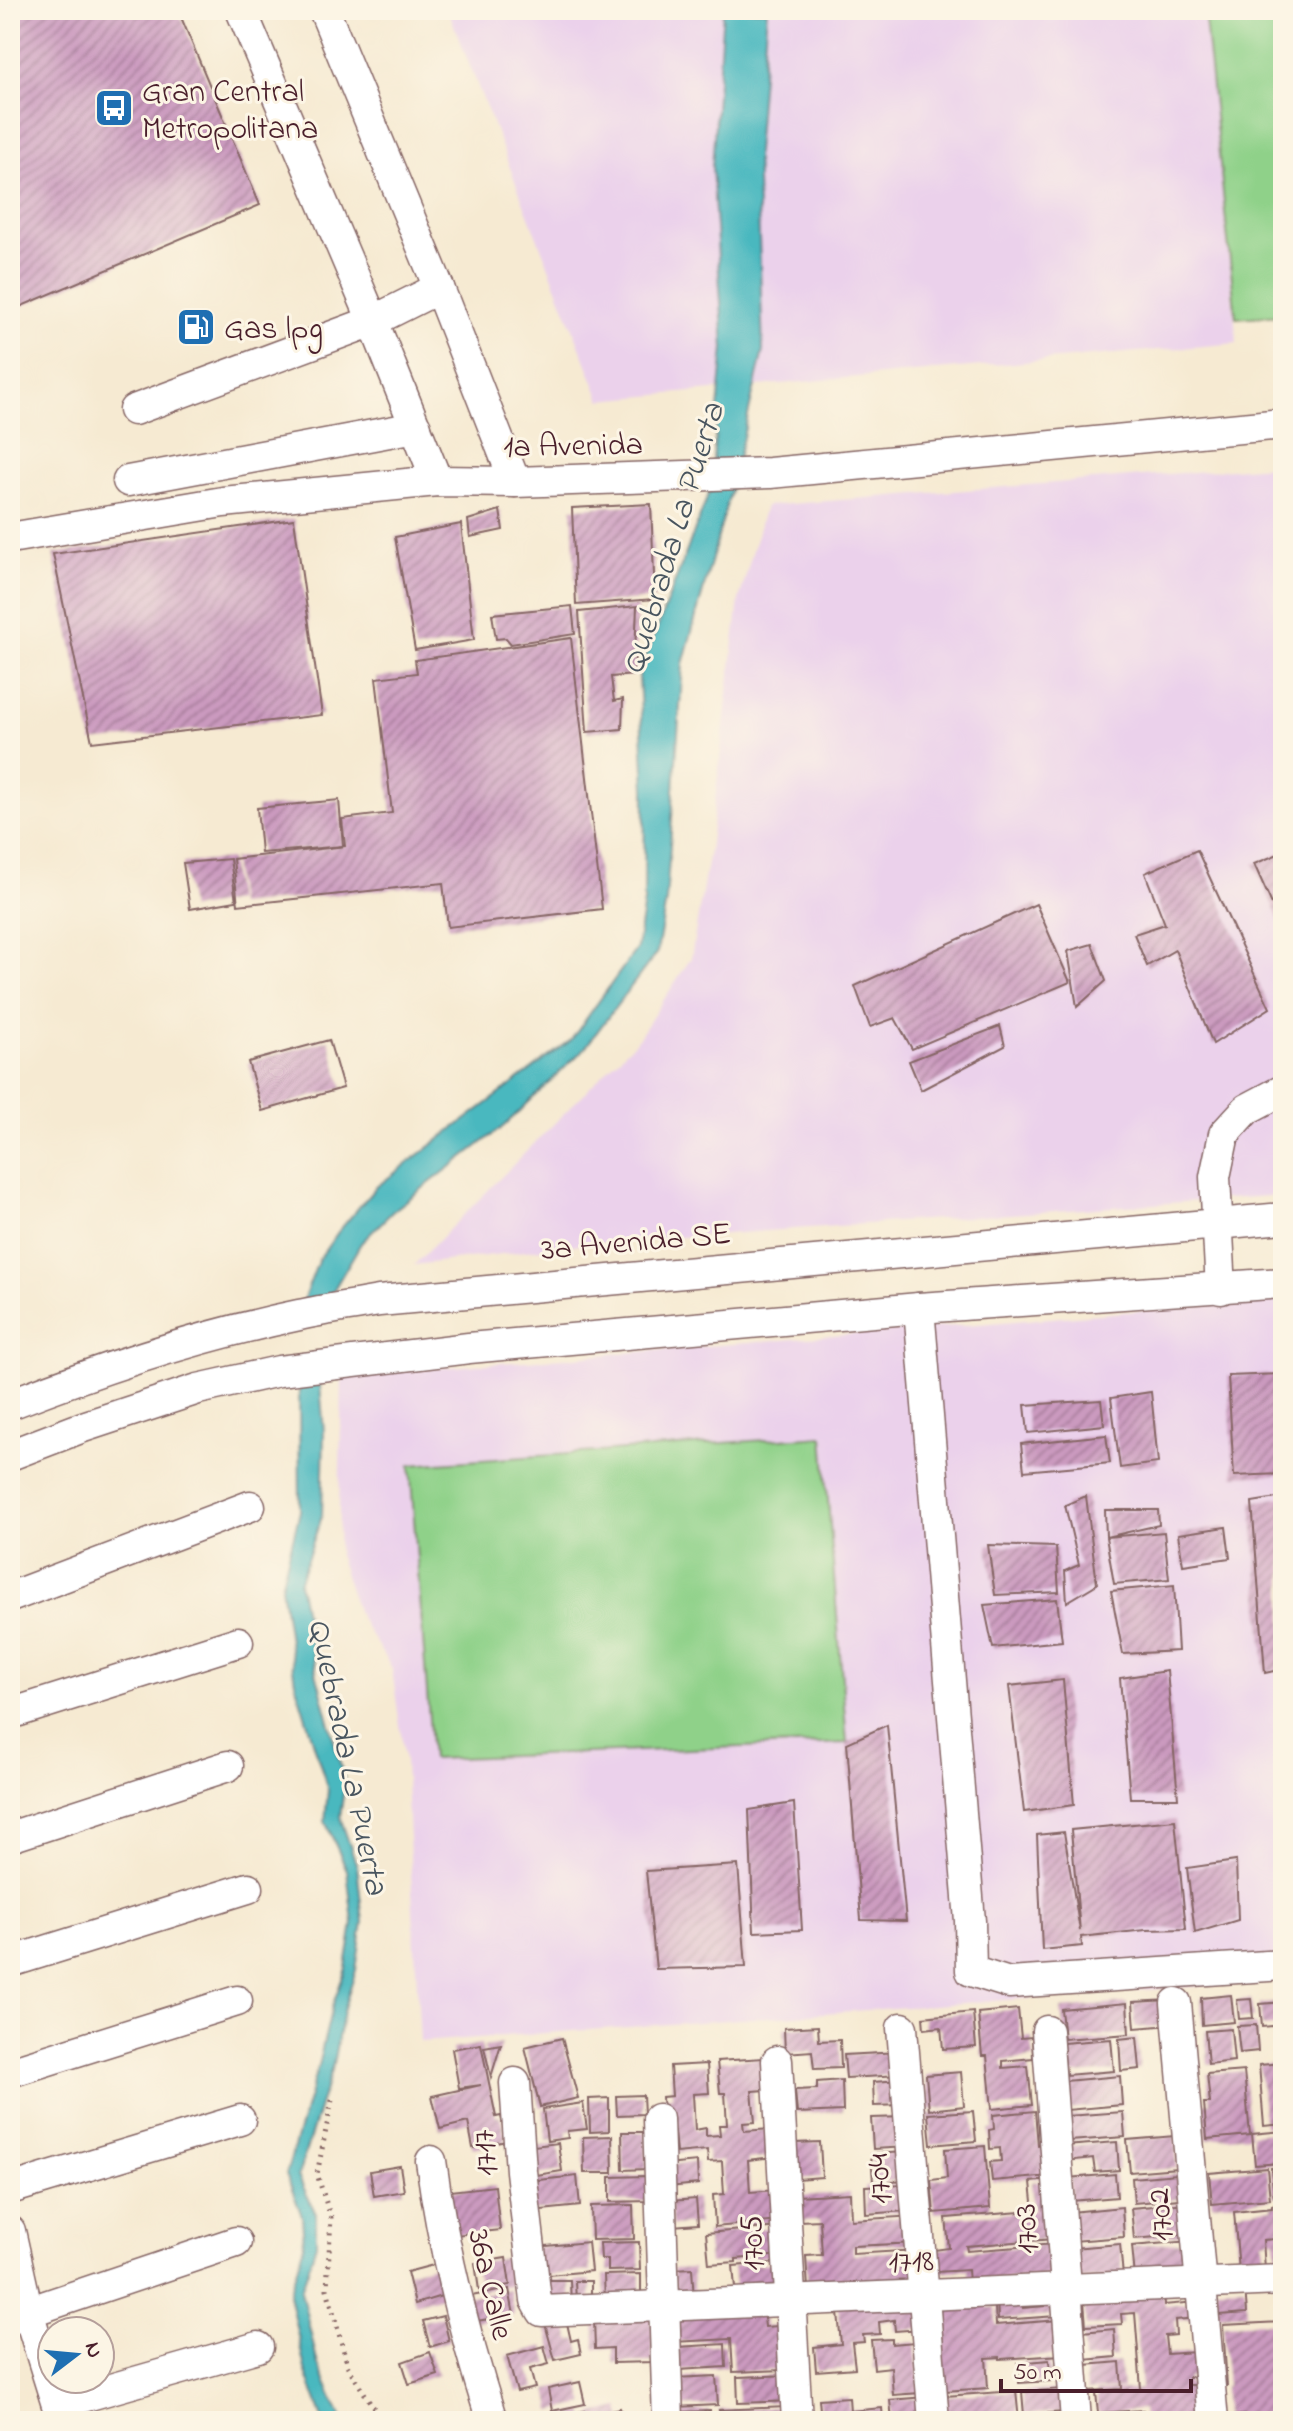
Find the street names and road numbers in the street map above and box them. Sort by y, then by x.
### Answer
street label: 1a Avenida [503,423,643,472]
street label: 3a Avenida SE [539,1212,733,1275]
street label: 1717 [462,2127,513,2178]
street label: 1704 [856,2152,907,2206]
street label: 1702 [1137,2186,1188,2243]
street label: 1703 [1003,2202,1054,2256]
street label: 1705 [730,2214,779,2272]
street label: 36a Calle [453,2225,524,2346]
street label: 1718 [888,2239,935,2288]

